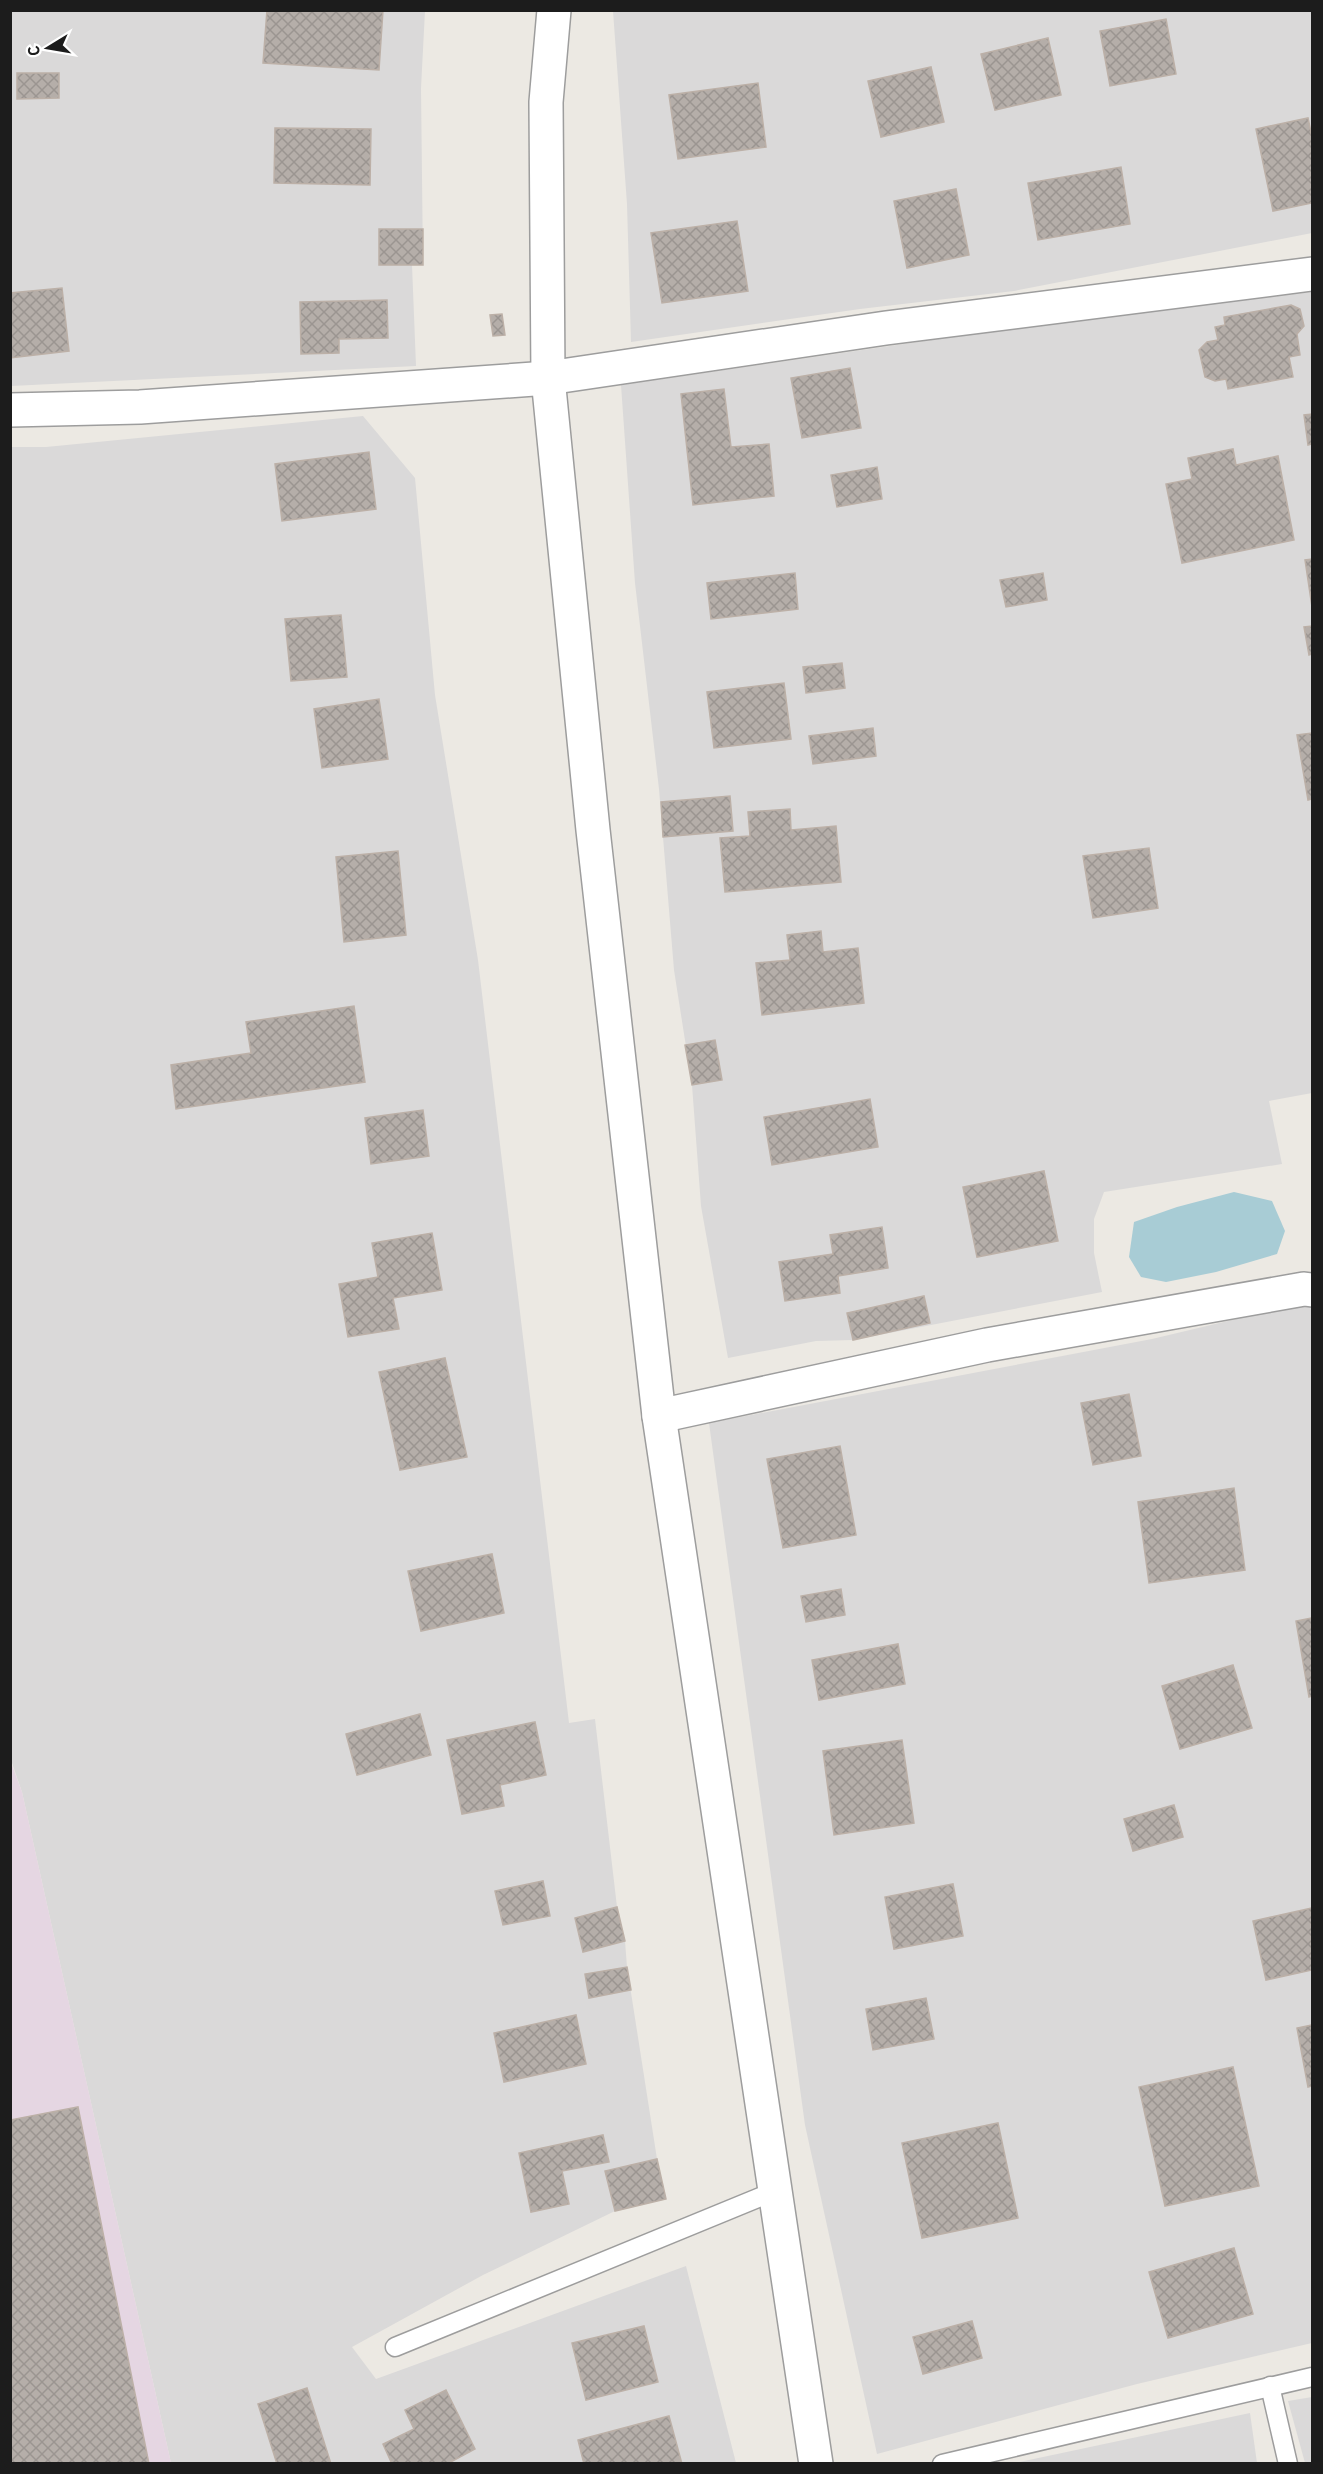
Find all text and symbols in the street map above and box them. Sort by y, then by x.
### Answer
north arrow [18,18,78,78]
text: С [24,44,46,57]

